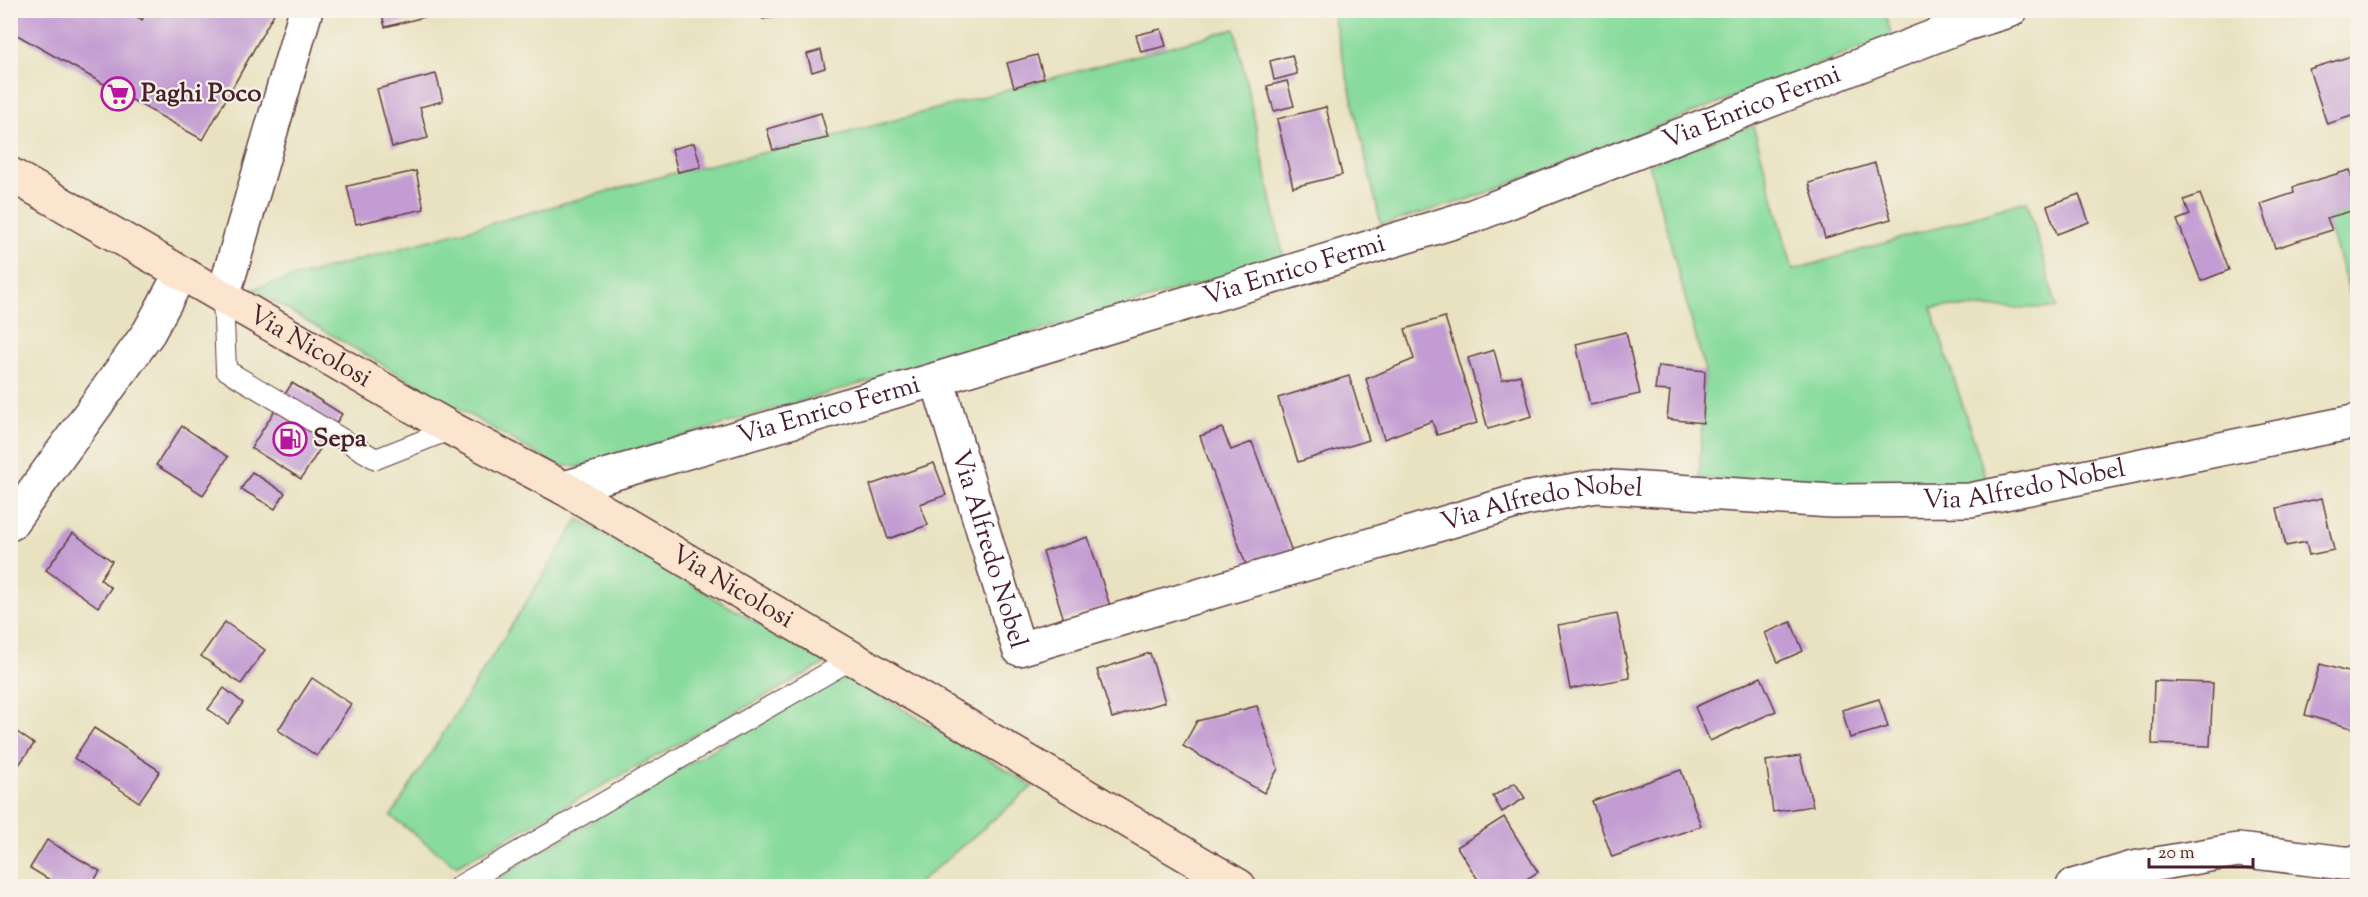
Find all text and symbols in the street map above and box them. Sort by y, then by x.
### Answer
street label: Via Enrico Fermi [1657,56,1846,159]
supermarket icon: Paghi Poco [100,76,136,112]
place label: Paghi Poco [141,76,262,113]
street label: Via Enrico Fermi [1199,225,1390,315]
street label: Via Nicolosi [241,297,378,397]
street label: Via Enrico Fermi [733,366,925,455]
fuel station icon: Sepa [272,421,308,457]
place label: Sepa [313,421,367,458]
street label: Via Alfredo Nobel [941,446,1036,653]
street label: Via Alfredo Nobel [1922,450,2129,519]
street label: Via Alfredo Nobel [1437,467,1644,541]
street label: Via Nicolosi [664,536,800,638]
scale bar [2149,831,2252,869]
text: 20 m [2158,841,2195,867]

